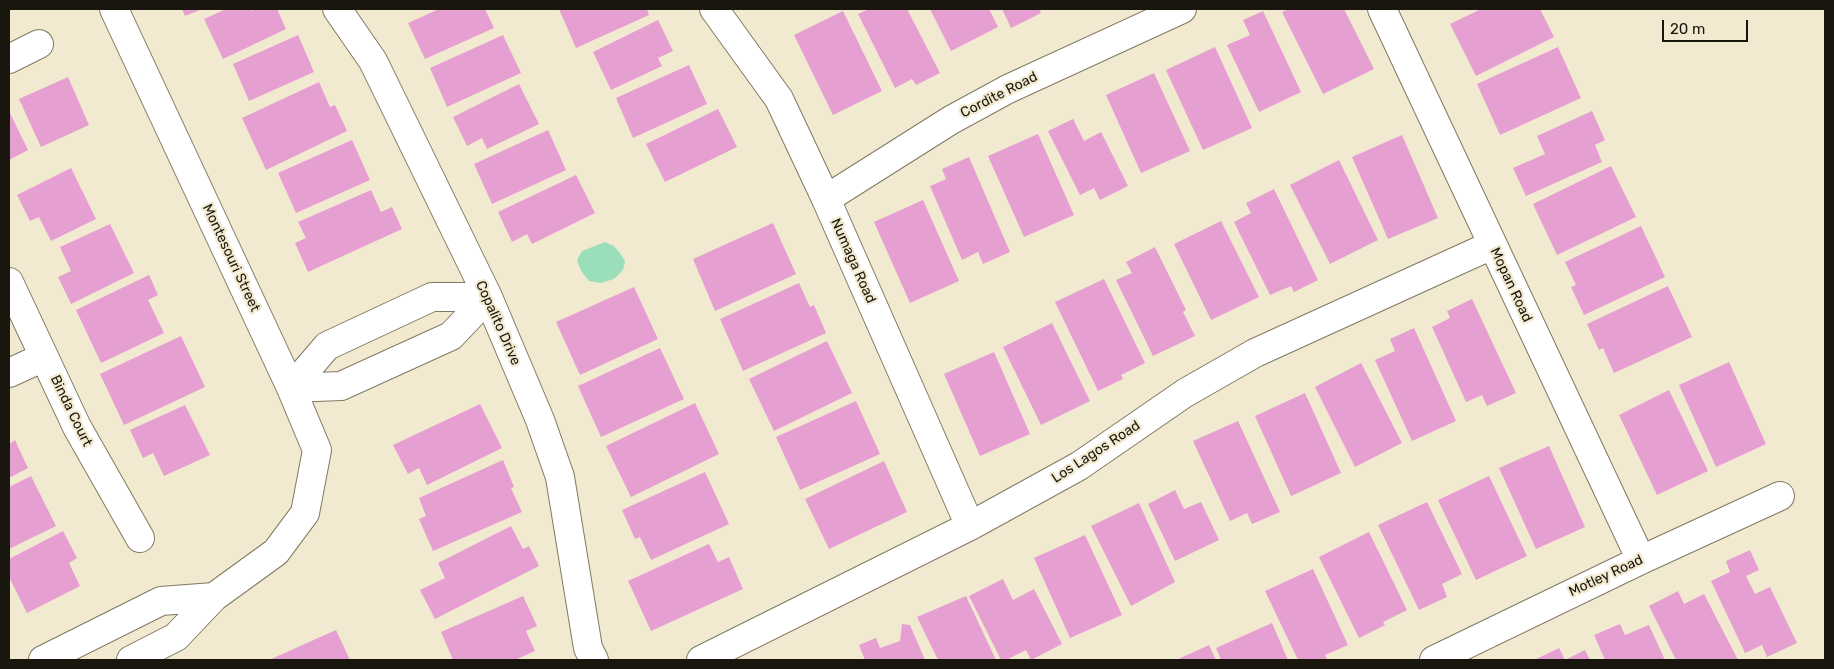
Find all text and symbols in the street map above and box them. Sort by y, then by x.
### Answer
scale bar [1664,10,1750,42]
text: 20 m [1670,20,1705,38]
street label: Cordite Road [958,68,1040,122]
street label: Montesouri Street [199,201,263,315]
street label: Numaga Road [827,216,879,306]
street label: Mopan Road [1486,245,1536,325]
street label: Copalito Drive [472,278,524,368]
street label: Binda Court [47,373,95,449]
street label: Los Lagos Road [1049,417,1143,487]
street label: Motley Road [1566,552,1646,600]

